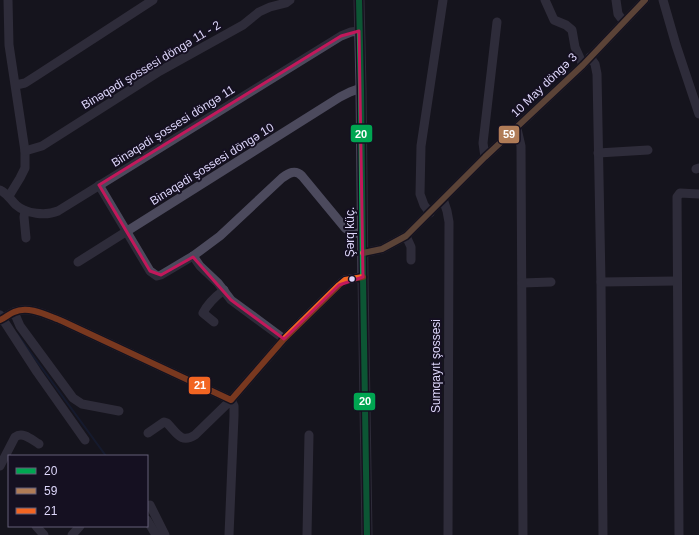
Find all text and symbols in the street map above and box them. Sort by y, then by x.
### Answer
street label: Binəqədi şossesi döngə 11 - 2 [79,18,223,112]
street label: 10 May döngə 3 [508,50,580,120]
street label: Binəqədi şossesi döngə 11 [109,82,237,170]
street label: Binəqədi şossesi döngə 10 [147,120,277,208]
line badge: 20 [350,124,373,143]
line badge: 59 [498,125,520,144]
text: 20 [355,128,367,140]
text: 59 [503,128,515,140]
street label: Şərq küç. [343,207,357,257]
unlabelled marker [347,274,357,284]
street label: Sumqayıt şossesi [429,319,443,413]
line badge: 21 [188,376,211,395]
text: 21 [194,379,206,391]
line badge: 20 [353,392,376,411]
text: 20 [359,395,371,407]
legend [8,455,148,527]
text: 20 [44,464,58,478]
text: 59 [44,484,58,498]
text: 21 [44,504,58,518]

